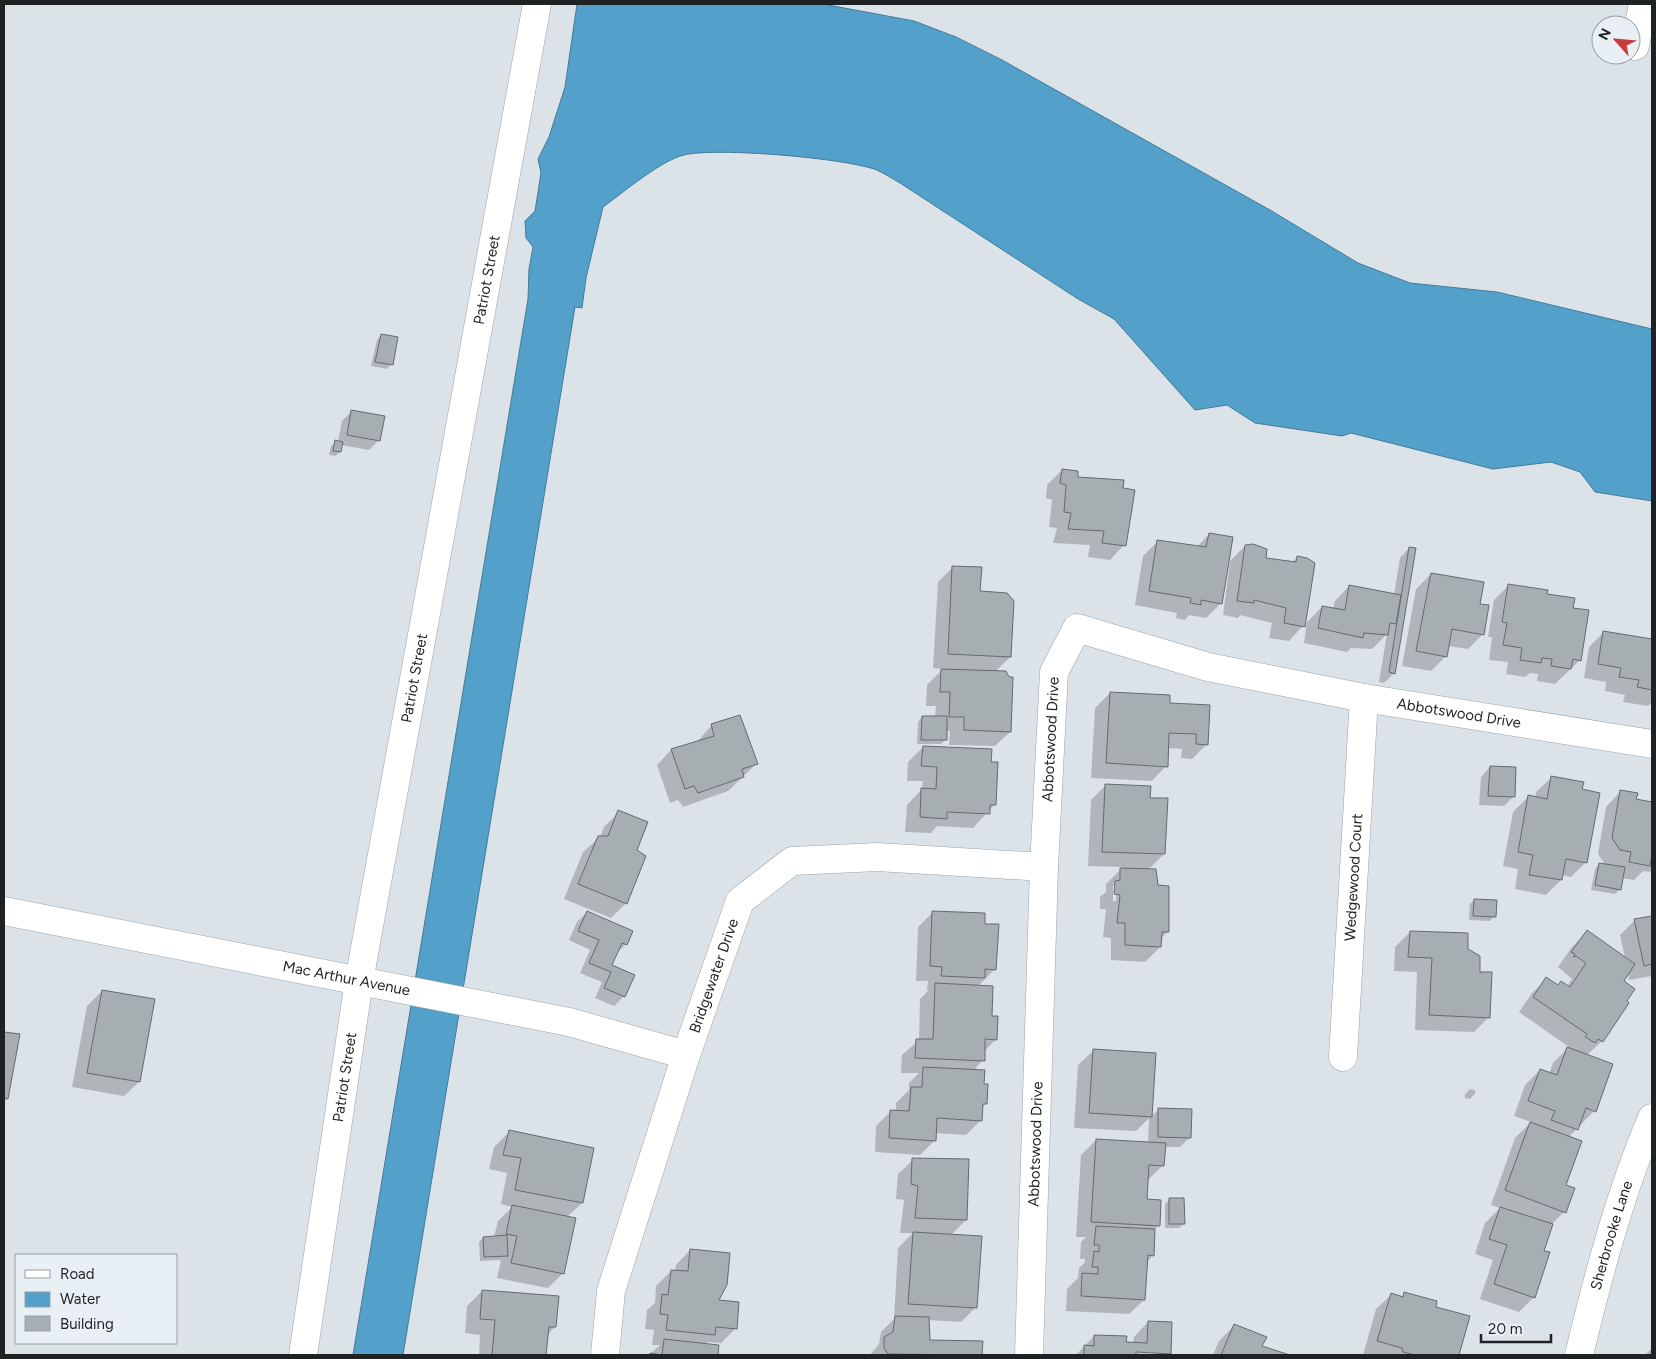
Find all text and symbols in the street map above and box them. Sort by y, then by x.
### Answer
north arrow [1591,15,1641,65]
text: N [1595,26,1615,43]
street label: Patriot Street [470,233,504,326]
street label: Patriot Street [397,632,431,724]
street label: Abbotswood Drive [1038,676,1063,802]
street label: Abbotswood Drive [1396,694,1522,732]
street label: Wedgewood Court [1341,813,1366,942]
street label: Bridgewater Drive [685,916,742,1035]
street label: Mac Arthur Avenue [281,957,412,1000]
street label: Patriot Street [329,1031,360,1123]
street label: Abbotswood Drive [1025,1081,1046,1207]
street label: Sherbrooke Lane [1587,1178,1636,1292]
legend [15,1254,178,1344]
text: Road [60,1265,95,1283]
text: Water [60,1290,100,1308]
scale bar [1481,1312,1551,1344]
text: Building [60,1315,114,1333]
text: 20 m [1488,1320,1522,1338]

